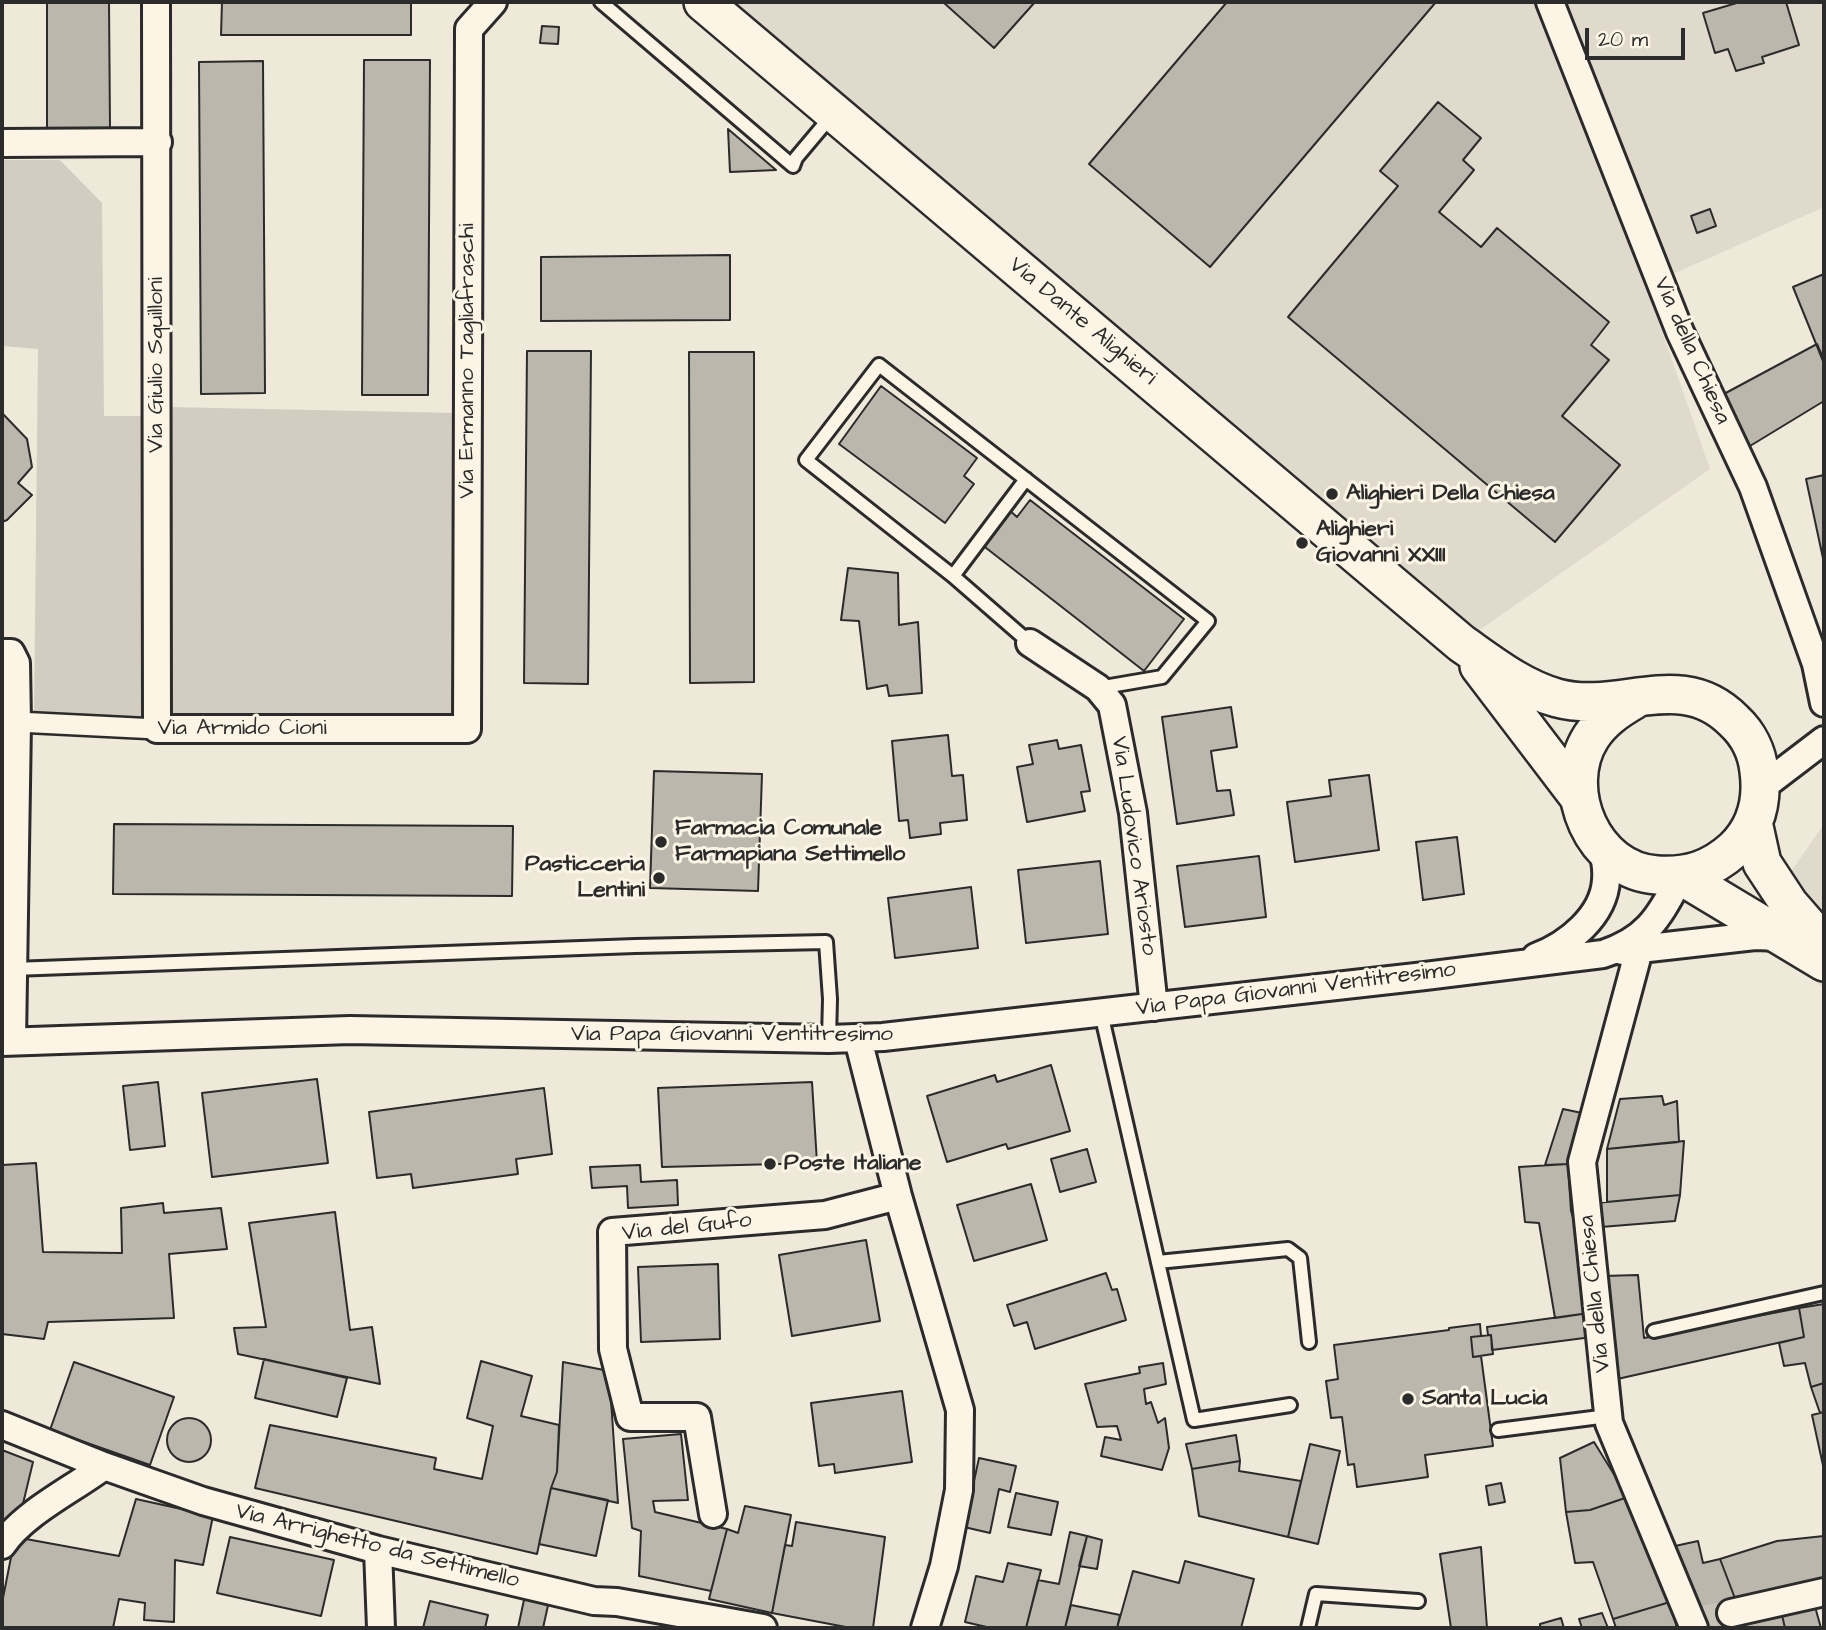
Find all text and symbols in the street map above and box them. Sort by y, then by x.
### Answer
scale bar [1588,14,1688,58]
text: 20 m [1598,25,1648,54]
street label: Via Ermanno Tagliafraschi [454,223,482,499]
street label: Via Dante Alighieri [1002,252,1162,392]
street label: Via della Chiesa [1646,273,1736,429]
street label: Via Giulio Squilloni [143,277,171,453]
place label: Alighieri Della Chiesa [1346,480,1555,508]
marker: Alighieri Della Chiesa [1324,486,1340,502]
place label: Alighieri Giovanni XXIII [1316,516,1446,570]
marker: Alighieri Giovanni XXIII [1294,535,1310,551]
street label: Via Armido Cioni [157,715,327,743]
street label: Via Ludovico Ariosto [1104,735,1162,957]
place label: Farmacia Comunale Farmapiana Settimello [675,815,905,869]
marker: Farmacia Comunale Farmapiana Settimello [653,834,669,850]
place label: Pasticceria Lentini [525,851,645,905]
marker: Pasticceria Lentini [651,870,667,886]
street label: Via Papa Giovanni Ventitresimo [1135,957,1457,1023]
street label: Via Papa Giovanni Ventitresimo [571,1021,893,1049]
place label: Poste Italiane [784,1150,921,1178]
marker: Poste Italiane [762,1156,778,1172]
street label: Via del Gufo [621,1207,753,1249]
street label: Via della Chiesa [1574,1214,1618,1374]
place label: Santa Lucia [1422,1385,1548,1413]
marker: Santa Lucia [1400,1391,1416,1407]
street label: Via Arrighetto da Settimello [232,1498,522,1596]

